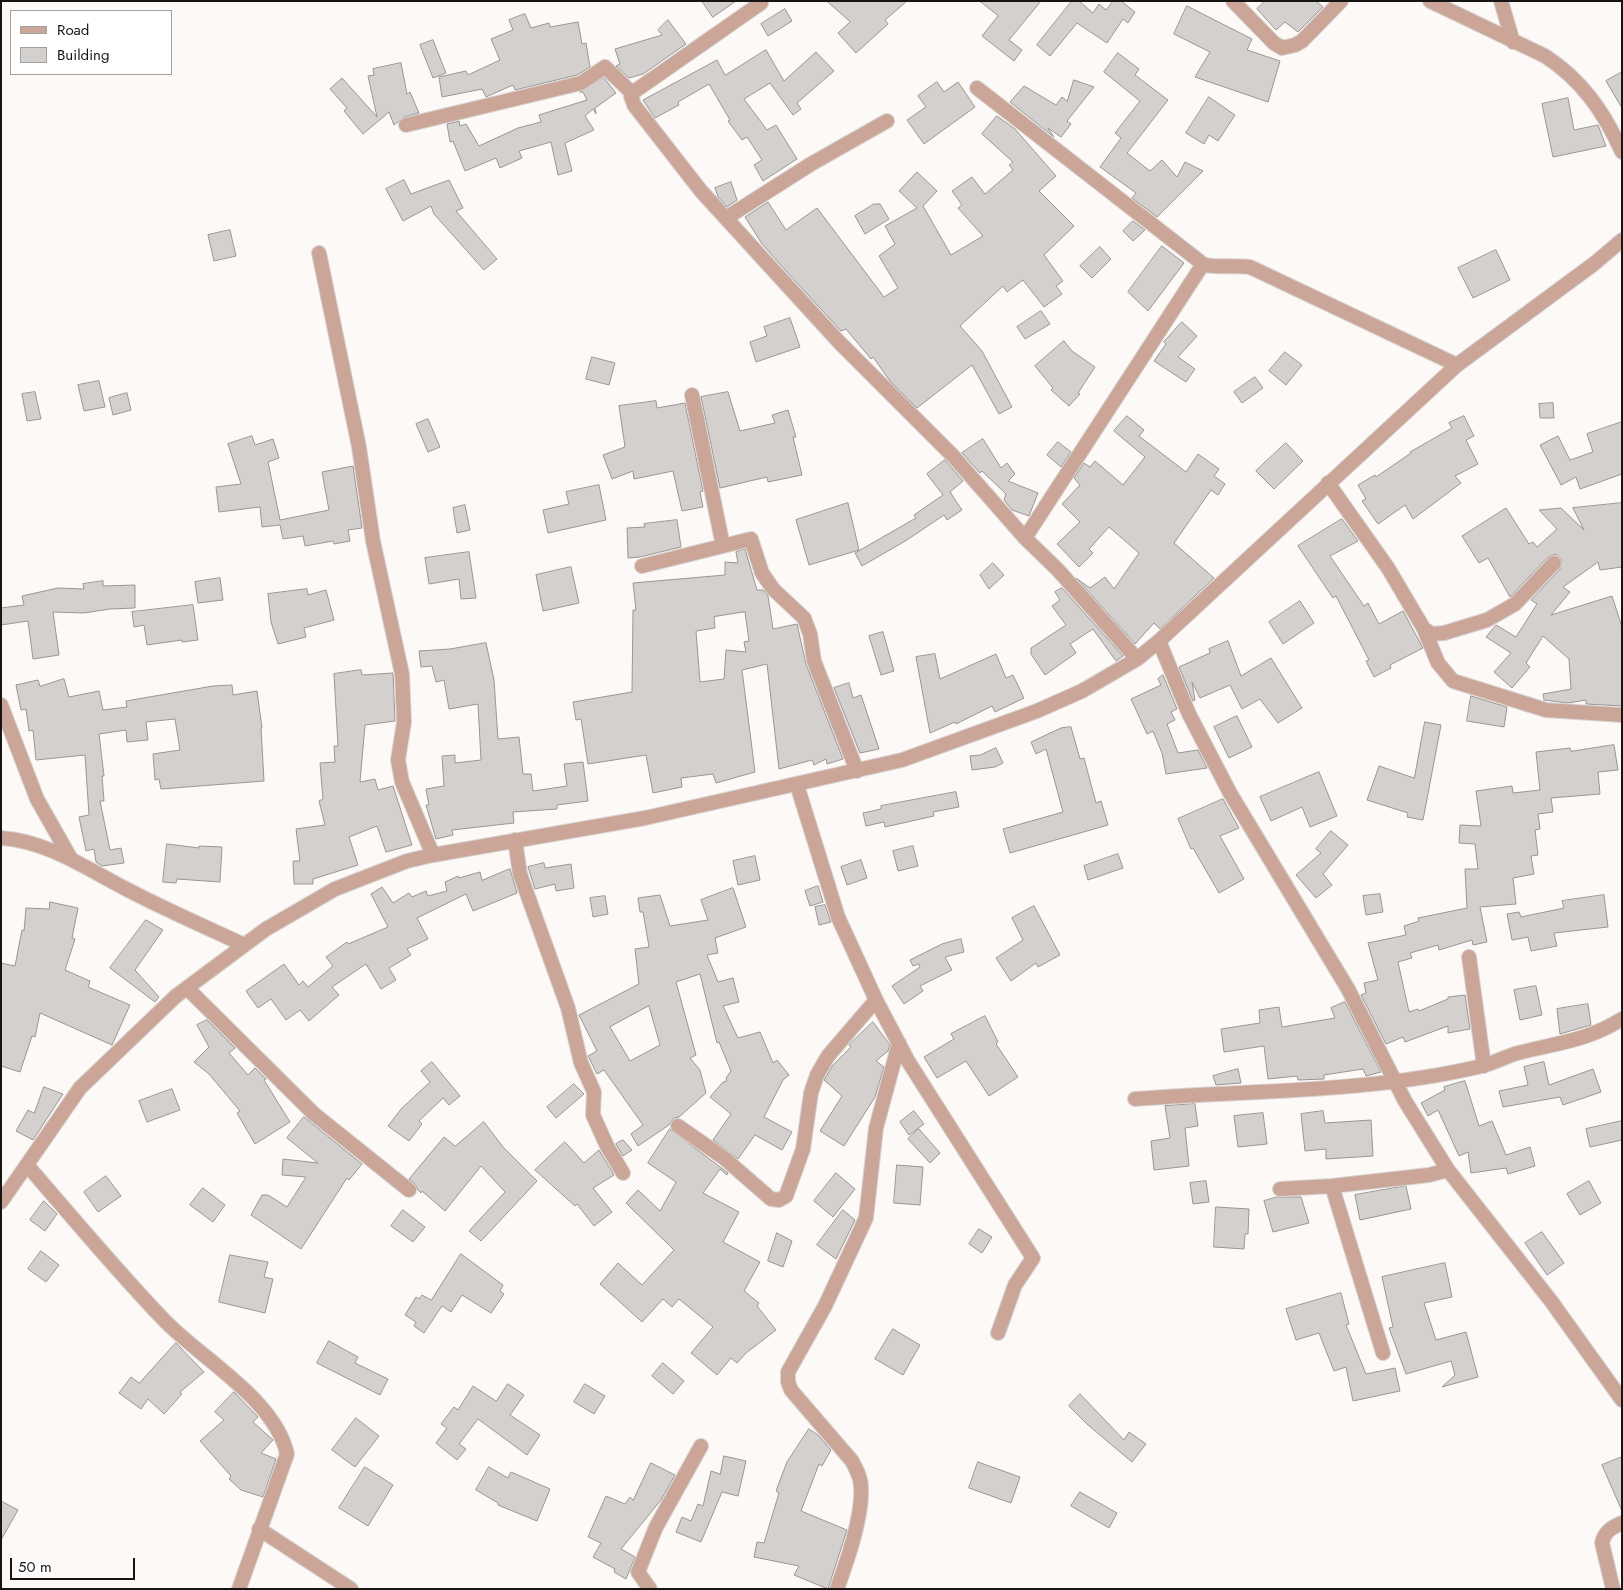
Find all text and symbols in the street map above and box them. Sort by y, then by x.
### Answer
legend [10,10,172,75]
text: Road [57,19,89,41]
text: Building [57,44,109,66]
scale bar [12,1548,138,1580]
text: 50 m [18,1556,52,1578]

